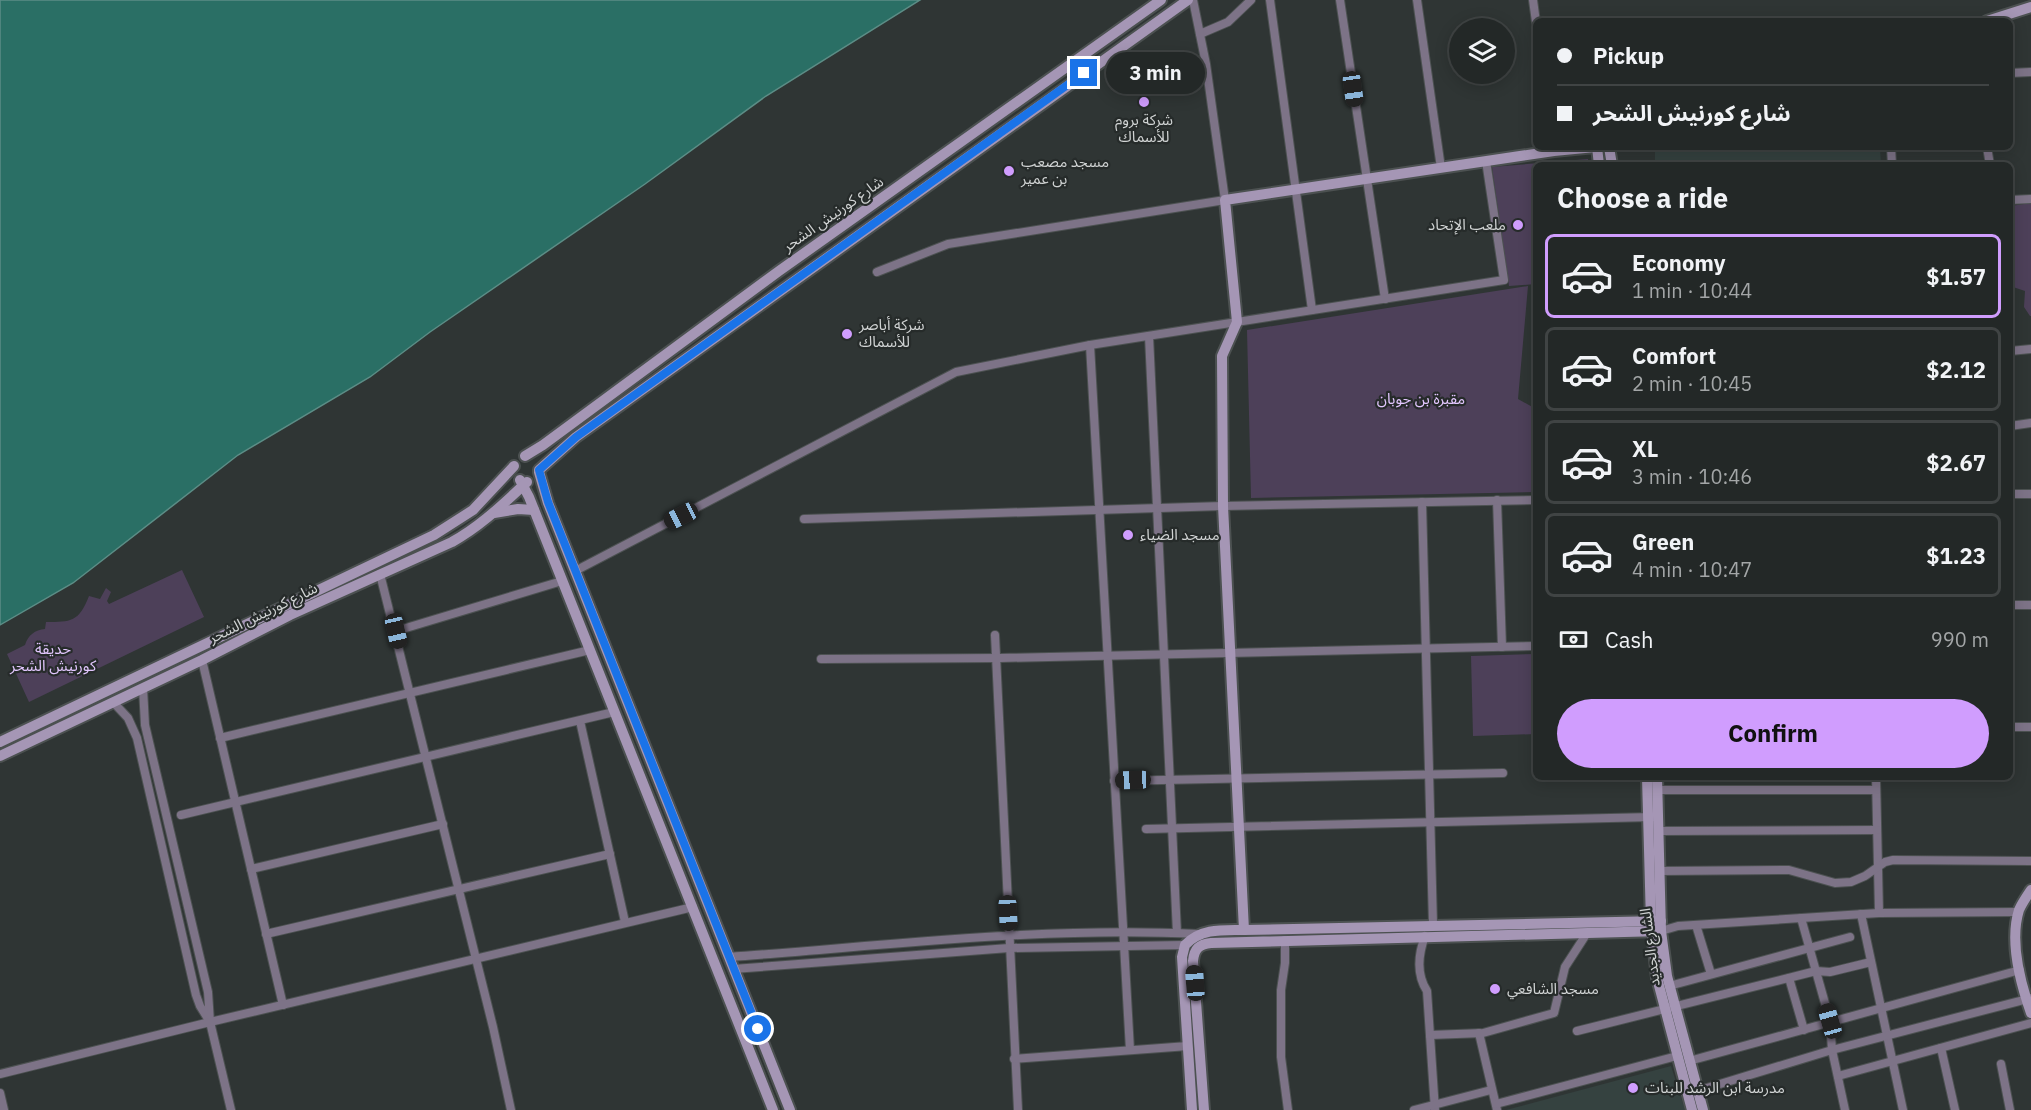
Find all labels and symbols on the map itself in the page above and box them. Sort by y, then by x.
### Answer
callout: 3 min [1105,52,1204,94]
route end [1070,59,1097,86]
car [1342,70,1364,108]
marker: شركة بروم للأسماك [1137,95,1151,109]
place label: شركة بروم للأسماك [1115,110,1173,146]
place label: مسجد مصعب بن عمير [1020,152,1109,188]
marker: مسجد مصعب بن عمير [1002,164,1016,178]
street label: شارع كورنيش الشحر [778,172,889,259]
place label: ملعب الإتحاد [1428,215,1506,235]
marker: ملعب الإتحاد [1511,218,1525,232]
place label: شركة أباصر للأسماك [858,315,925,351]
marker: شركة أباصر للأسماك [840,327,854,341]
park label: مقبرة بن جوبان [1377,389,1465,408]
car [661,500,701,532]
place label: مسجد الضياء [1140,525,1220,544]
marker: مسجد الضياء [1121,528,1135,542]
street label: شارع كورنيش الشحر [204,578,322,650]
car [383,611,409,651]
park label: حديقة كورنيش الشحر [9,639,97,675]
car [1115,770,1151,790]
car [998,895,1018,931]
street label: الشارع الجديد [1635,906,1667,987]
car [1185,964,1205,1002]
place label: مسجد الشافعي [1507,979,1599,1000]
marker: مسجد الشافعي [1488,982,1502,996]
car [1816,1001,1844,1041]
route start [744,1015,771,1042]
place label: مدرسة ابن الرشد للبنات [1645,1078,1785,1097]
marker: مدرسة ابن الرشد للبنات [1626,1081,1640,1095]

